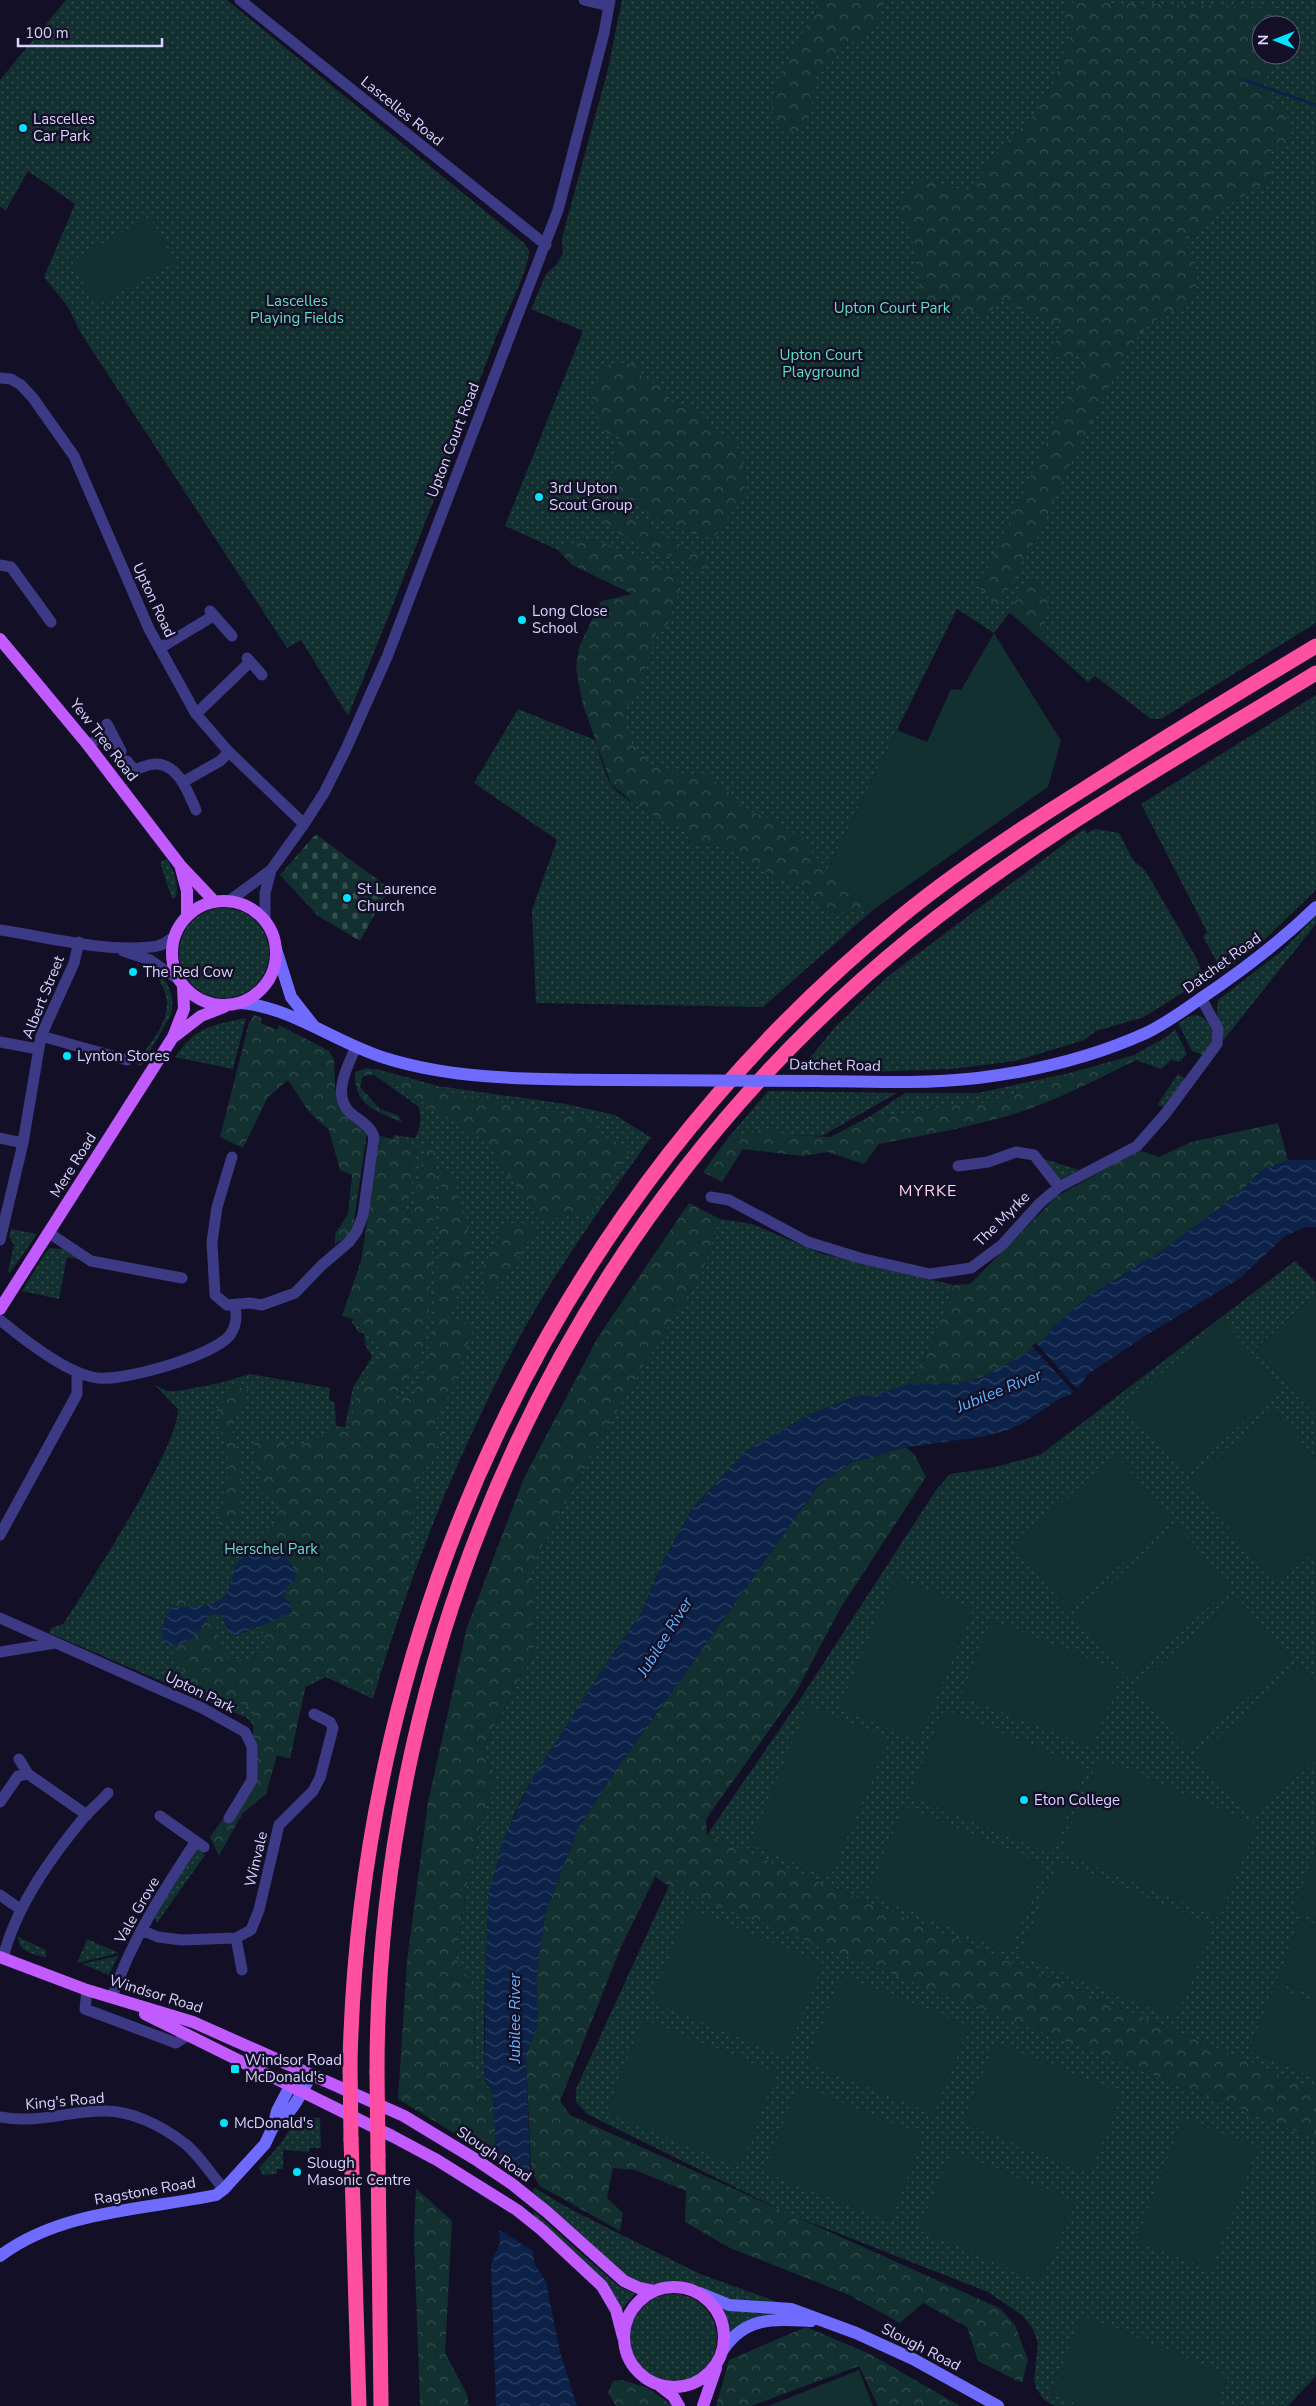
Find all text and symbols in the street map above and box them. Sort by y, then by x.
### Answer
scale bar [18,15,161,47]
north arrow [1251,15,1301,65]
text: 100 m [25,23,69,43]
text: N [1254,35,1273,45]
street label: Lascelles Road [357,71,447,151]
place label: Lascelles Car Park [33,109,95,146]
marker: Lascelles Car Park [17,122,29,134]
park label: Lascelles Playing Fields [250,291,344,328]
park label: Upton Court Park [834,298,951,318]
park label: Upton Court Playground [780,345,863,382]
street label: Upton Court Road [422,380,484,500]
place label: 3rd Upton Scout Group [549,478,633,515]
marker: 3rd Upton Scout Group [533,491,545,503]
street label: Upton Road [128,559,180,641]
place label: Long Close School [532,601,608,638]
marker: Long Close School [516,614,528,626]
street label: Yew Tree Road [65,694,143,786]
place label: St Laurence Church [357,879,436,916]
marker: St Laurence Church [341,892,353,904]
street label: Datchet Road [1179,928,1265,998]
street label: Albert Street [17,952,69,1041]
place label: The Red Cow [143,962,234,982]
marker: The Red Cow [127,966,139,978]
place label: Lynton Stores [77,1046,170,1066]
marker: Lynton Stores [61,1050,73,1062]
street label: Datchet Road [789,1054,881,1076]
street label: Mere Road [45,1129,101,1201]
district label: MYRKE [899,1180,957,1202]
street label: The Myrke [970,1187,1034,1251]
water label: Jubilee River [952,1364,1046,1418]
park label: Herschel Park [224,1539,318,1559]
water label: Jubilee River [631,1592,699,1682]
street label: Upton Park [162,1666,239,1718]
place label: Eton College [1034,1790,1120,1810]
marker: Eton College [1018,1794,1030,1806]
street label: Winvale [240,1829,272,1889]
street label: Vale Grove [109,1873,164,1948]
street label: Windsor Road [107,1970,205,2018]
water label: Jubilee River [504,1972,526,2064]
place label: Windsor Road McDonald's [245,2050,342,2087]
marker: Windsor Road McDonald's [229,2063,241,2075]
street label: King's Road [25,2088,105,2114]
place label: McDonald's [234,2113,313,2133]
marker: McDonald's [218,2117,230,2129]
street label: Slough Road [453,2122,535,2186]
place label: Slough Masonic Centre [307,2153,411,2190]
marker: Slough Masonic Centre [291,2166,303,2178]
street label: Ragstone Road [93,2172,197,2210]
street label: Slough Road [878,2318,964,2376]

